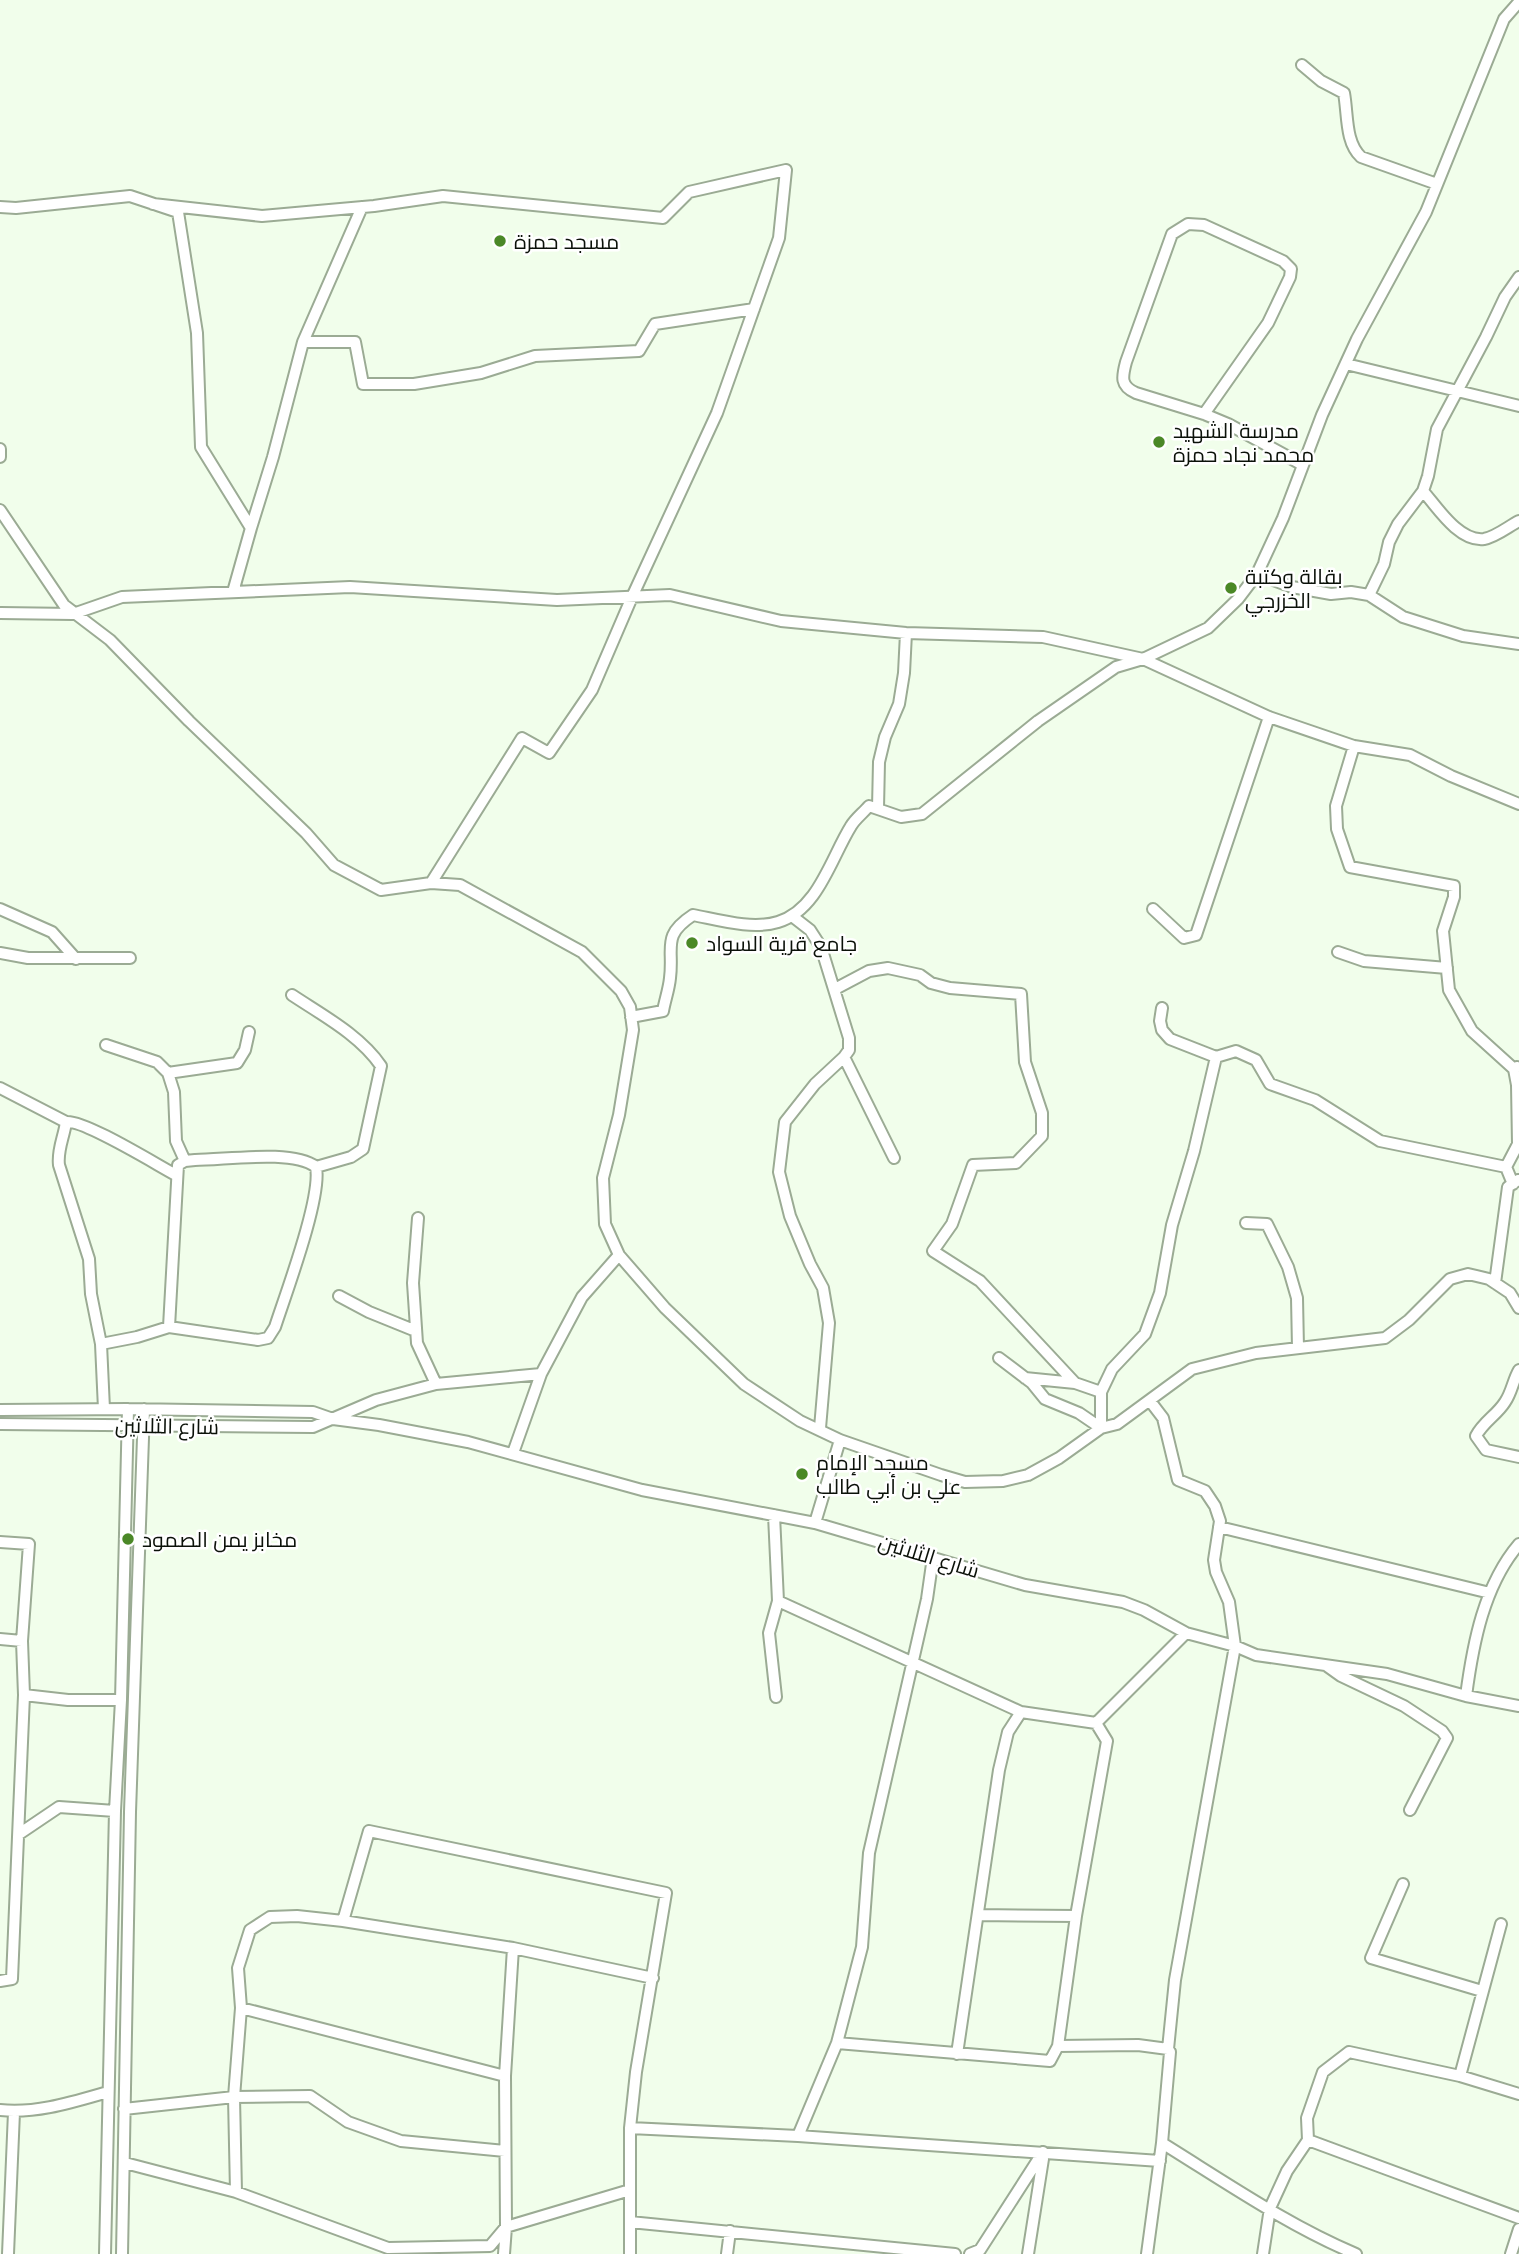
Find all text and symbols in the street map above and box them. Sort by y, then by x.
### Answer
place label: مسجد حمزة [514,228,619,255]
marker: مسجد حمزة [492,233,508,249]
place label: مدرسة الشهيد محمد نجاد حمزة [1173,417,1314,468]
marker: مدرسة الشهيد محمد نجاد حمزة [1151,434,1167,450]
place label: بقالة وكتبة الخزرجي [1245,563,1343,617]
marker: بقالة وكتبة الخزرجي [1223,580,1239,596]
place label: جامع قرية السواد [706,930,857,958]
marker: جامع قرية السواد [684,935,700,951]
street label: شارع الثلاثين [115,1412,219,1441]
place label: مسجد الإمام علي بن أبي طالب [816,1449,962,1503]
marker: مسجد الإمام علي بن أبي طالب [794,1466,810,1482]
place label: مخابز يمن الصمود [142,1526,297,1553]
street label: شارع الثلاثين [875,1528,983,1585]
marker: مخابز يمن الصمود [120,1531,136,1547]

